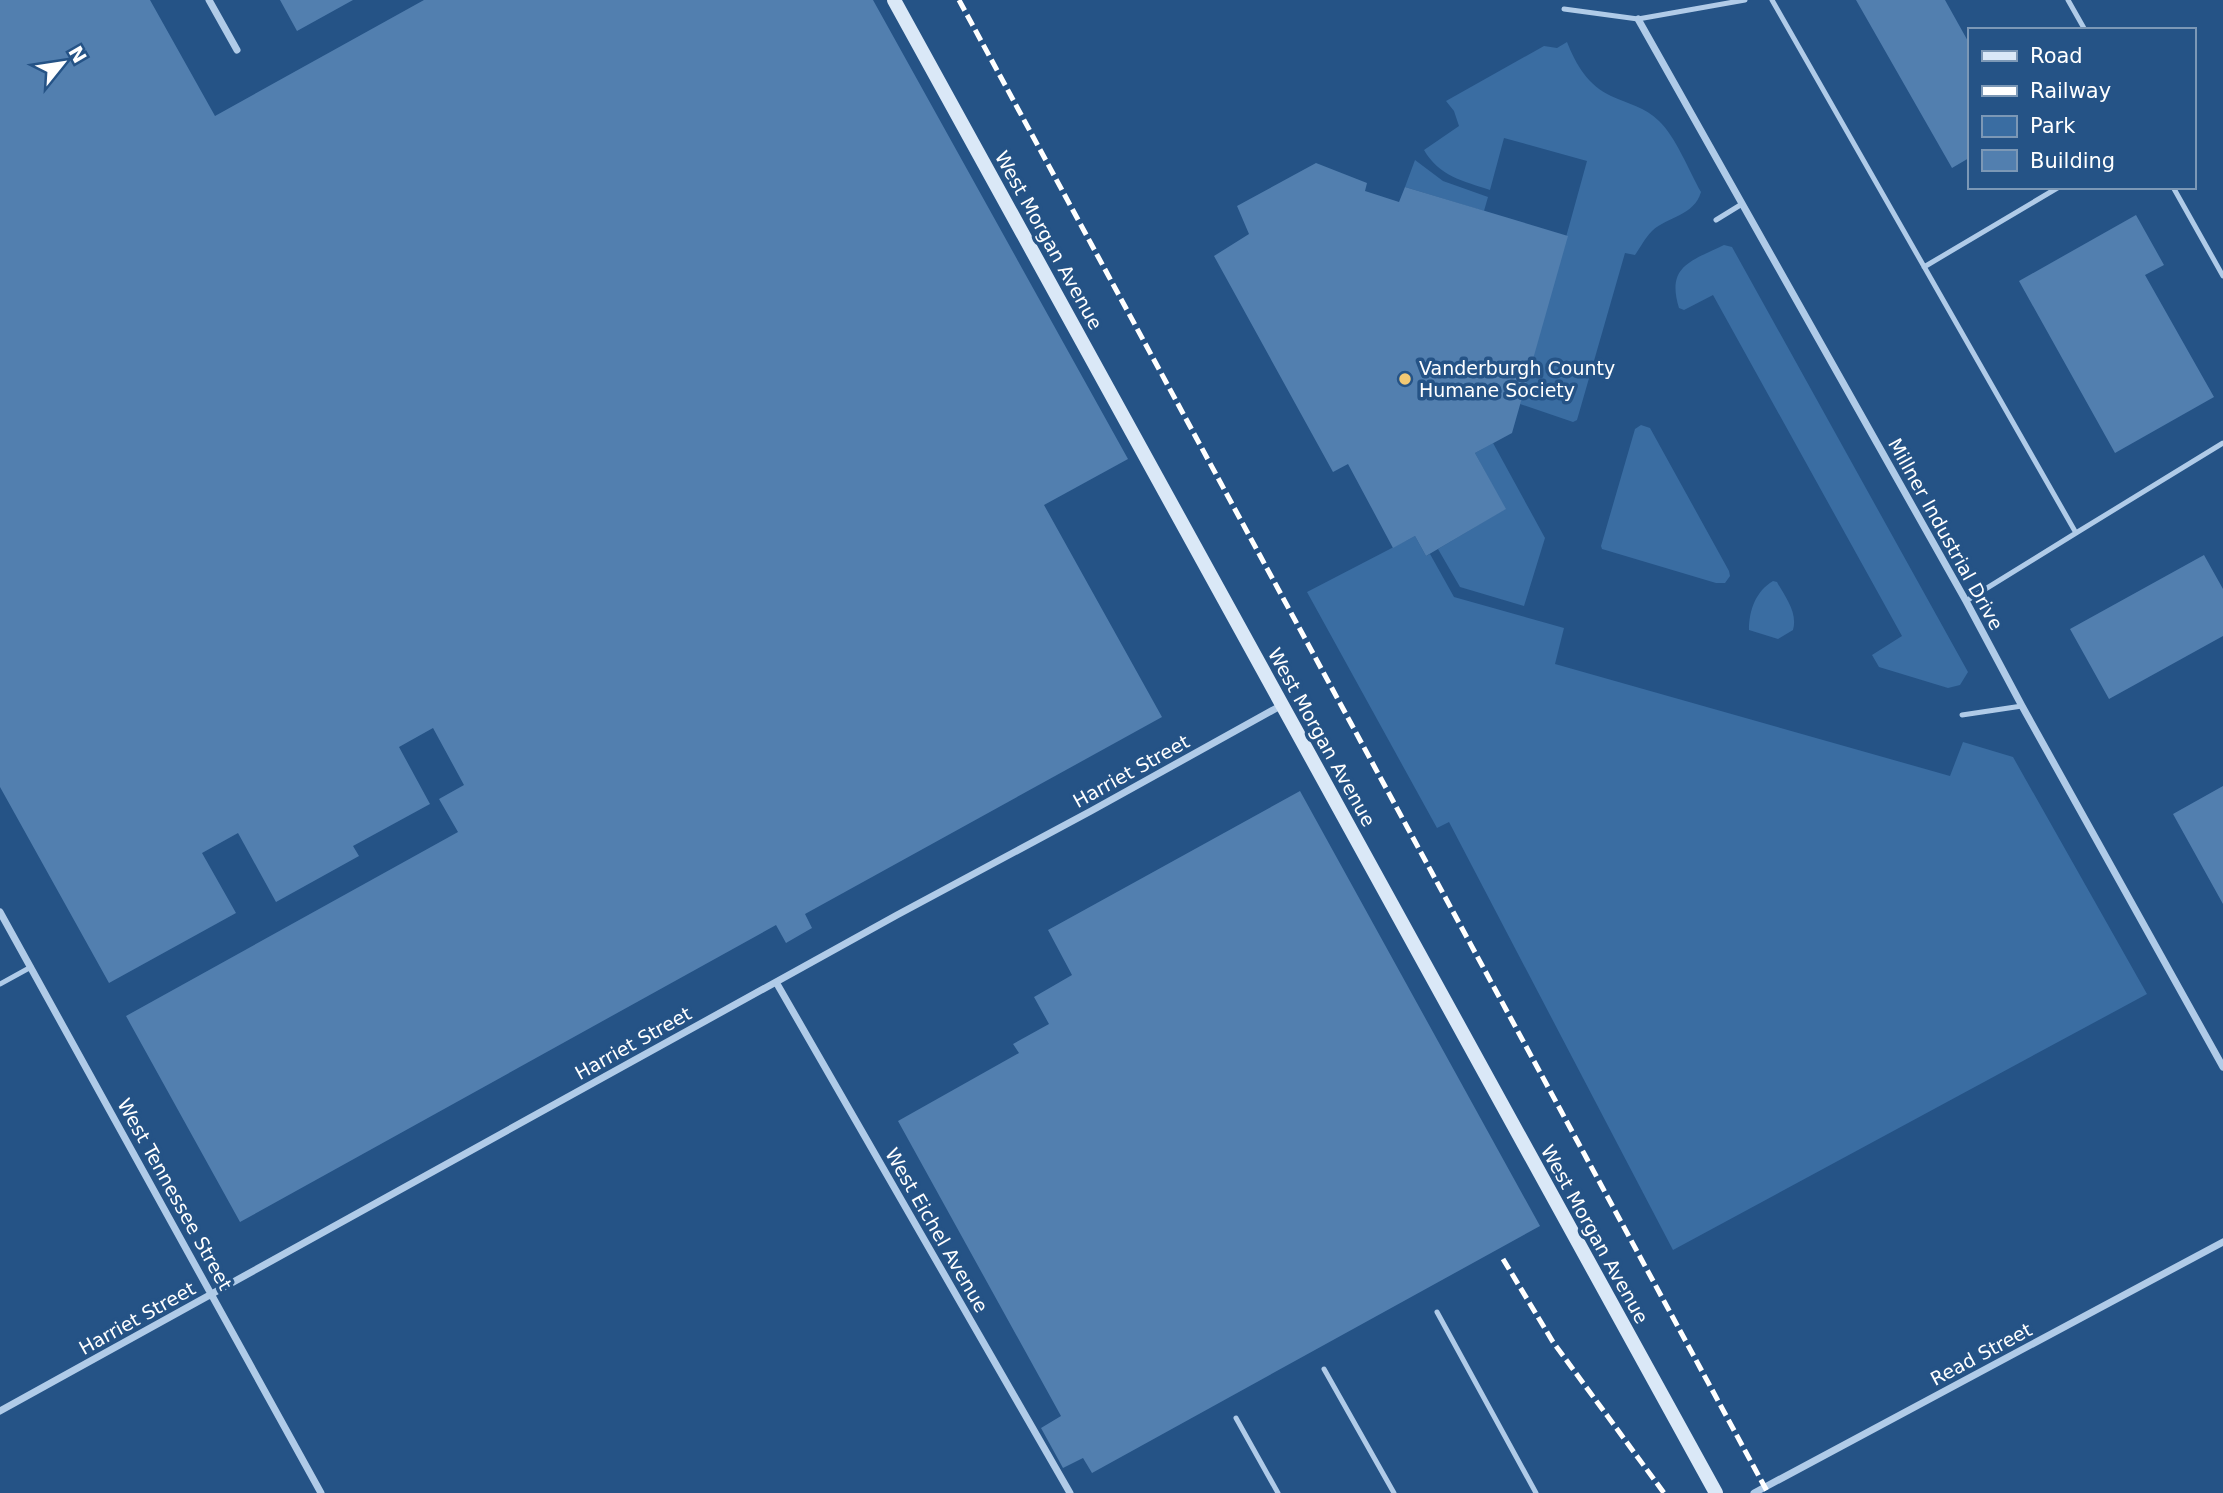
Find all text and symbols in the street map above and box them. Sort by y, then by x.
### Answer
north arrow [28,28,98,98]
legend [1968,28,2195,189]
text: N [64,42,91,67]
text: Road [2030,44,2083,68]
text: Railway [2030,79,2111,103]
text: Park [2030,114,2076,138]
street label: West Morgan Avenue [991,147,1107,333]
text: Building [2030,149,2115,173]
place label: Vanderburgh County Humane Society [1419,357,1615,401]
marker: Vanderburgh County Humane Society [1397,371,1413,387]
street label: Millner Industrial Drive [1884,434,2008,634]
street label: West Morgan Avenue [1264,644,1380,830]
street label: Harriet Street [1069,730,1193,812]
street label: Harriet Street [571,1002,695,1084]
street label: West Tennessee Street [113,1094,237,1294]
street label: West Morgan Avenue [1537,1141,1653,1327]
street label: West Eichel Avenue [881,1144,993,1316]
street label: Harriet Street [75,1277,199,1359]
street label: Read Street [1927,1318,2035,1390]

